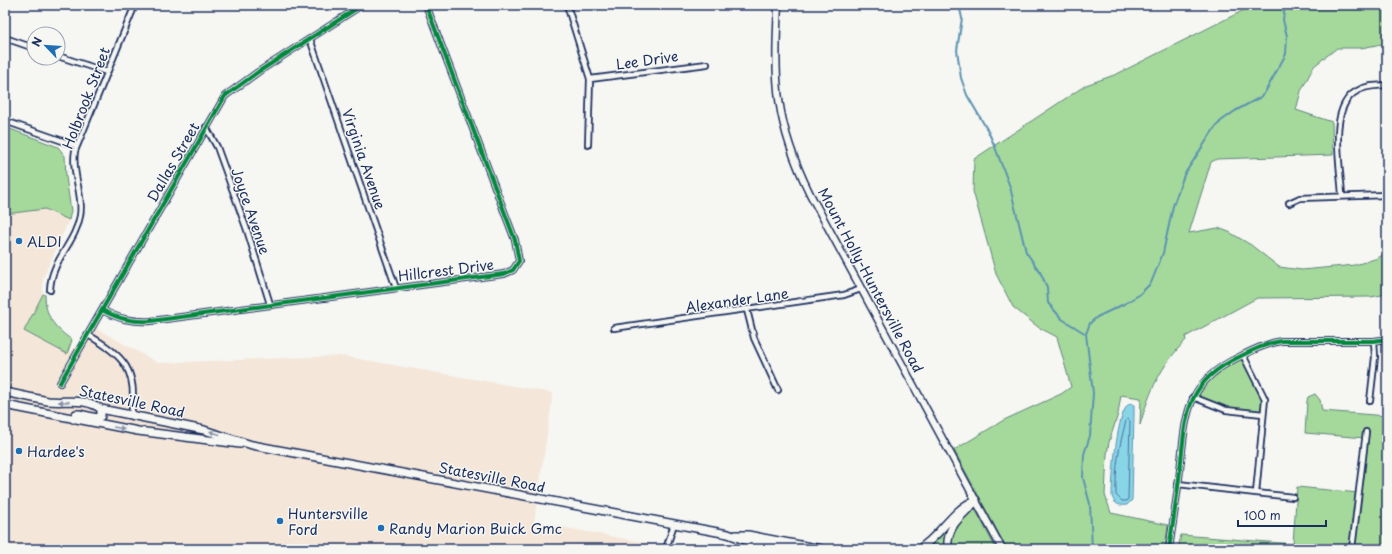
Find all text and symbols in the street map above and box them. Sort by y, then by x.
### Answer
north arrow [26,26,66,66]
text: N [27,34,46,49]
street label: Holbrook Street [57,44,115,152]
street label: Lee Drive [615,45,679,75]
street label: Virginia Avenue [337,106,391,213]
street label: Dallas Street [142,118,204,206]
street label: Joyce Avenue [226,165,276,257]
street label: Mount Holly-Huntersville Road [813,184,929,376]
place label: ALDI [27,231,62,252]
marker: ALDI [14,236,24,246]
street label: Hillcrest Drive [397,254,495,286]
street label: Alexander Lane [684,282,790,318]
street label: Statesville Road [77,380,187,422]
one-way arrow [58,399,71,405]
one-way arrow [113,425,126,431]
one-way arrow [209,430,221,436]
place label: Hardee's [27,441,85,462]
marker: Hardee's [14,446,24,456]
street label: Statesville Road [437,456,547,498]
scale bar [1238,502,1326,528]
place label: Huntersville Ford [288,503,368,540]
text: 100 m [1244,506,1281,524]
marker: Huntersville Ford [275,516,285,526]
place label: Randy Marion Buick Gmc [389,518,562,539]
marker: Randy Marion Buick Gmc [376,523,386,533]

